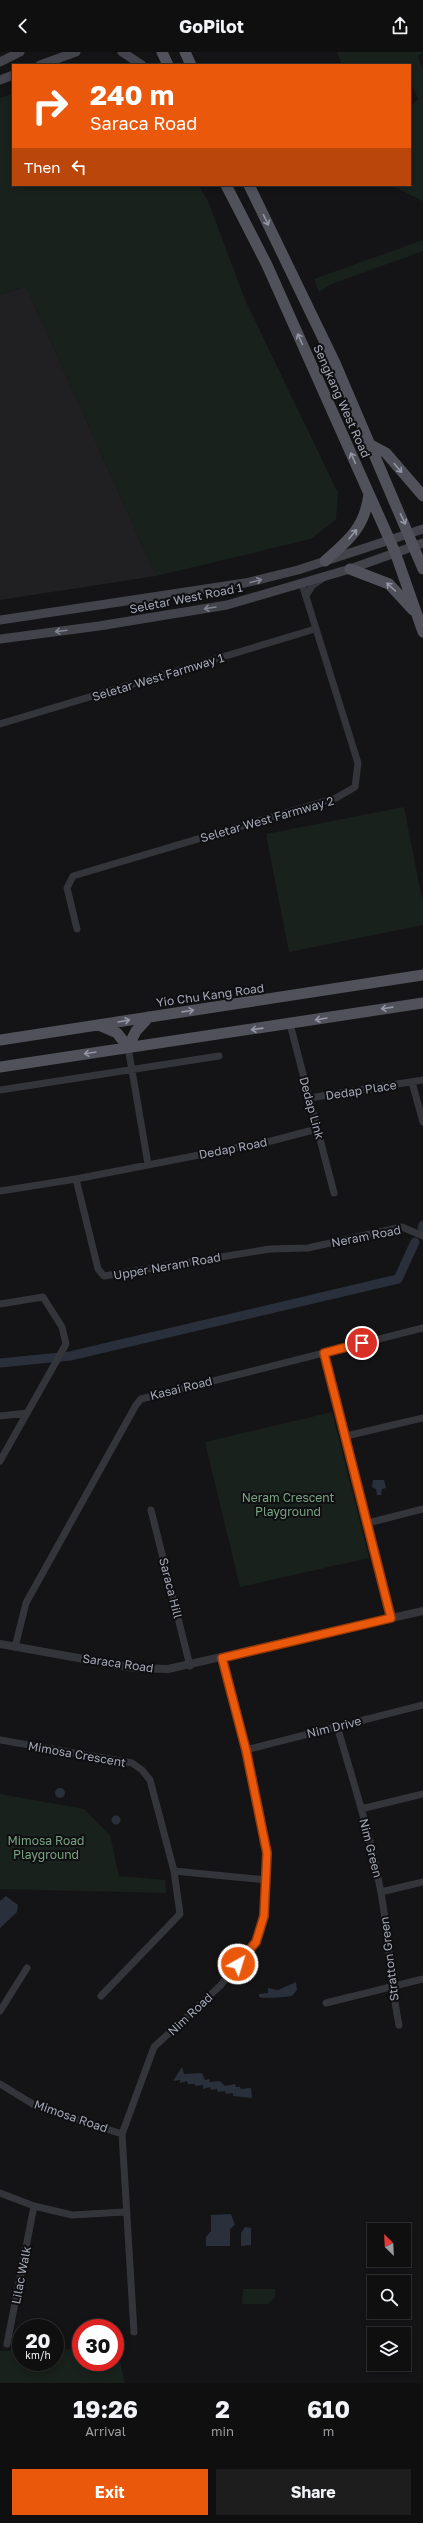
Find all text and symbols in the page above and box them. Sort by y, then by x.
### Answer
icon: back [12,15,34,37]
text: GoPilot [179,15,244,37]
icon: share [389,15,411,37]
text: 240 m [90,78,174,111]
icon: right [24,80,76,132]
text: Saraca Road [90,112,197,134]
icon: left [68,156,90,178]
text: Then [24,158,60,176]
one-way arrow [263,214,270,226]
one-way arrow [296,334,303,346]
street label: Sengkang West Road [310,342,374,460]
one-way arrow [349,452,356,464]
one-way arrow [394,463,403,474]
one-way arrow [400,513,407,525]
one-way arrow [349,529,358,540]
one-way arrow [249,576,262,584]
street label: Seletar West Road 1 [128,580,244,616]
one-way arrow [386,582,396,591]
one-way arrow [204,604,217,612]
one-way arrow [55,627,68,635]
street label: Seletar West Farmway 1 [90,650,226,704]
street label: Seletar West Farmway 2 [198,793,336,845]
street label: Yio Chu Kang Road [155,980,265,1010]
one-way arrow [381,1005,394,1012]
one-way arrow [181,1007,194,1015]
one-way arrow [314,1015,327,1023]
one-way arrow [117,1017,130,1025]
one-way arrow [251,1025,264,1033]
one-way arrow [83,1049,96,1057]
street label: Dedap Link [296,1075,328,1141]
street label: Dedap Place [324,1077,398,1103]
street label: Dedap Road [198,1134,268,1162]
street label: Neram Road [330,1222,402,1250]
street label: Upper Neram Road [112,1249,222,1283]
pin [345,1326,379,1360]
icon: arrive [351,1332,373,1354]
street label: Kasai Road [148,1373,214,1403]
park label: Neram Crescent Playground [242,1490,335,1519]
street label: Saraca Hill [156,1556,186,1620]
street label: Saraca Road [82,1651,154,1675]
street label: Nim Drive [305,1713,363,1741]
street label: Mimosa Crescent [27,1738,127,1770]
street label: Nim Green [356,1817,386,1879]
park label: Mimosa Road Playground [8,1833,84,1862]
street label: Stratton Green [376,1916,402,2002]
position arrow [217,1943,259,1985]
street label: Nim Road [165,1990,215,2038]
street label: Mimosa Road [32,2096,110,2136]
north arrow [367,2223,411,2267]
map controls [367,2223,411,2371]
street label: Lilac Walk [8,2245,34,2305]
button: search [367,2275,411,2319]
speed limit sign: 30 [72,2319,124,2371]
button: layers [367,2327,411,2371]
text: 20 [25,2328,51,2352]
text: km/h [25,2349,51,2361]
text: 19:26 [73,2394,138,2423]
text: 2 [215,2394,230,2423]
text: 610 [307,2394,350,2423]
text: Arrival [85,2423,126,2439]
text: min [211,2423,234,2439]
text: m [323,2423,334,2439]
button: Exit [12,2469,208,2515]
button: Share [216,2469,411,2515]

